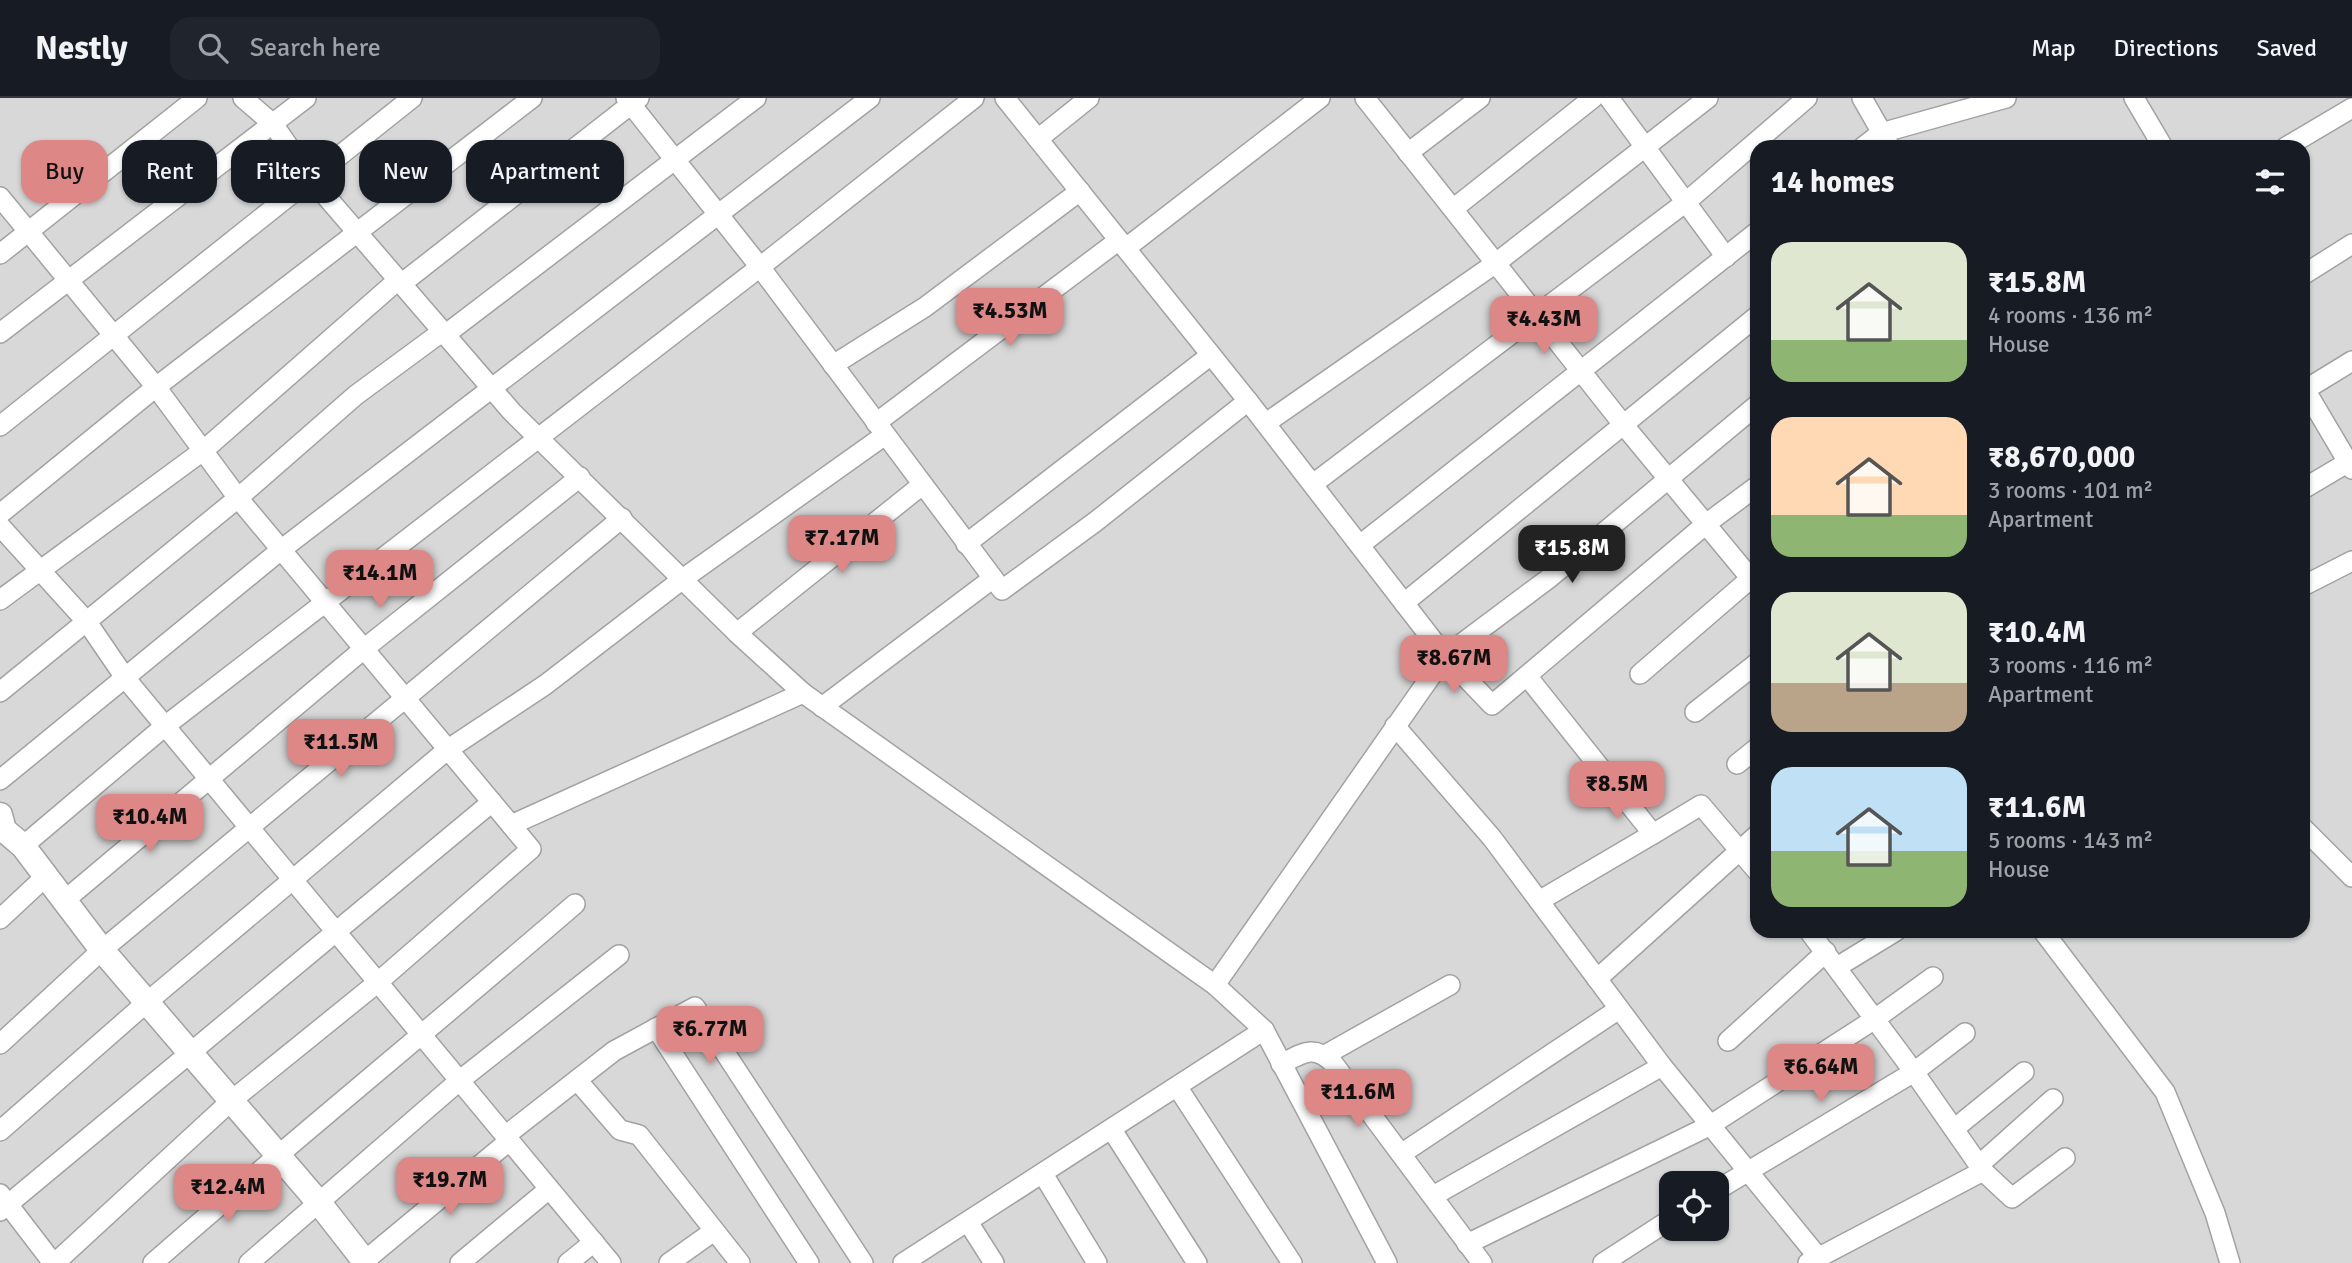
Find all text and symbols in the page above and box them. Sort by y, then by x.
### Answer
search box [170,17,660,80]
text: Nestly [35,28,128,69]
icon: search [194,29,232,67]
text: Search here [250,32,381,64]
text: Map [2031,33,2076,63]
text: Directions [2114,33,2219,63]
text: Saved [2257,33,2317,63]
chip: Buy [21,140,108,203]
chip: Rent [122,140,217,203]
chip: Filters [231,140,345,203]
chip: New [359,140,452,203]
chip: Apartment [466,140,624,203]
icon: filters [2251,163,2289,201]
text: 14 homes [1771,164,1894,201]
text: ₹15.8M [1988,264,2086,301]
icon: home [1827,270,1911,354]
pin: ₹4.53M [953,288,1067,348]
text: ₹4.53M [972,296,1048,325]
pin: ₹4.43M [1487,296,1601,356]
text: 4 rooms · 136 m² [1988,301,2153,330]
text: ₹4.43M [1506,304,1582,333]
text: House [1988,330,2050,359]
text: ₹8,670,000 [1988,439,2135,476]
icon: home [1827,445,1911,529]
text: 3 rooms · 101 m² [1988,476,2153,505]
text: Apartment [1988,505,2093,534]
pin: ₹7.17M [785,516,899,575]
text: ₹7.17M [804,523,880,552]
pin: ₹15.8M [1515,526,1629,585]
text: ₹15.8M [1534,533,1610,562]
pin: ₹14.1M [323,550,437,610]
text: ₹14.1M [342,558,418,587]
text: ₹10.4M [1988,614,2086,651]
icon: home [1827,620,1911,704]
pin: ₹8.67M [1397,636,1511,695]
text: ₹8.67M [1416,643,1492,672]
text: 3 rooms · 116 m² [1988,651,2153,680]
text: Apartment [1988,680,2093,709]
pin: ₹11.5M [284,720,398,779]
text: ₹11.5M [303,727,379,756]
pin: ₹8.5M [1568,762,1666,821]
text: ₹8.5M [1585,769,1649,798]
text: ₹11.6M [1988,789,2086,826]
pin: ₹10.4M [93,794,207,854]
icon: home [1827,795,1911,879]
text: ₹10.4M [112,802,188,831]
text: 5 rooms · 143 m² [1988,826,2153,855]
text: House [1988,855,2050,884]
pin: ₹6.77M [653,1006,767,1066]
text: ₹6.77M [672,1014,748,1043]
pin: ₹6.64M [1764,1044,1878,1104]
text: ₹6.64M [1783,1052,1859,1081]
pin: ₹11.6M [1301,1070,1415,1129]
text: ₹11.6M [1320,1077,1396,1106]
pin: ₹19.7M [393,1158,507,1217]
pin: ₹12.4M [171,1164,285,1224]
text: ₹19.7M [412,1165,488,1194]
map controls [1659,1171,1729,1241]
button: locate [1659,1171,1729,1241]
text: ₹12.4M [190,1172,266,1201]

